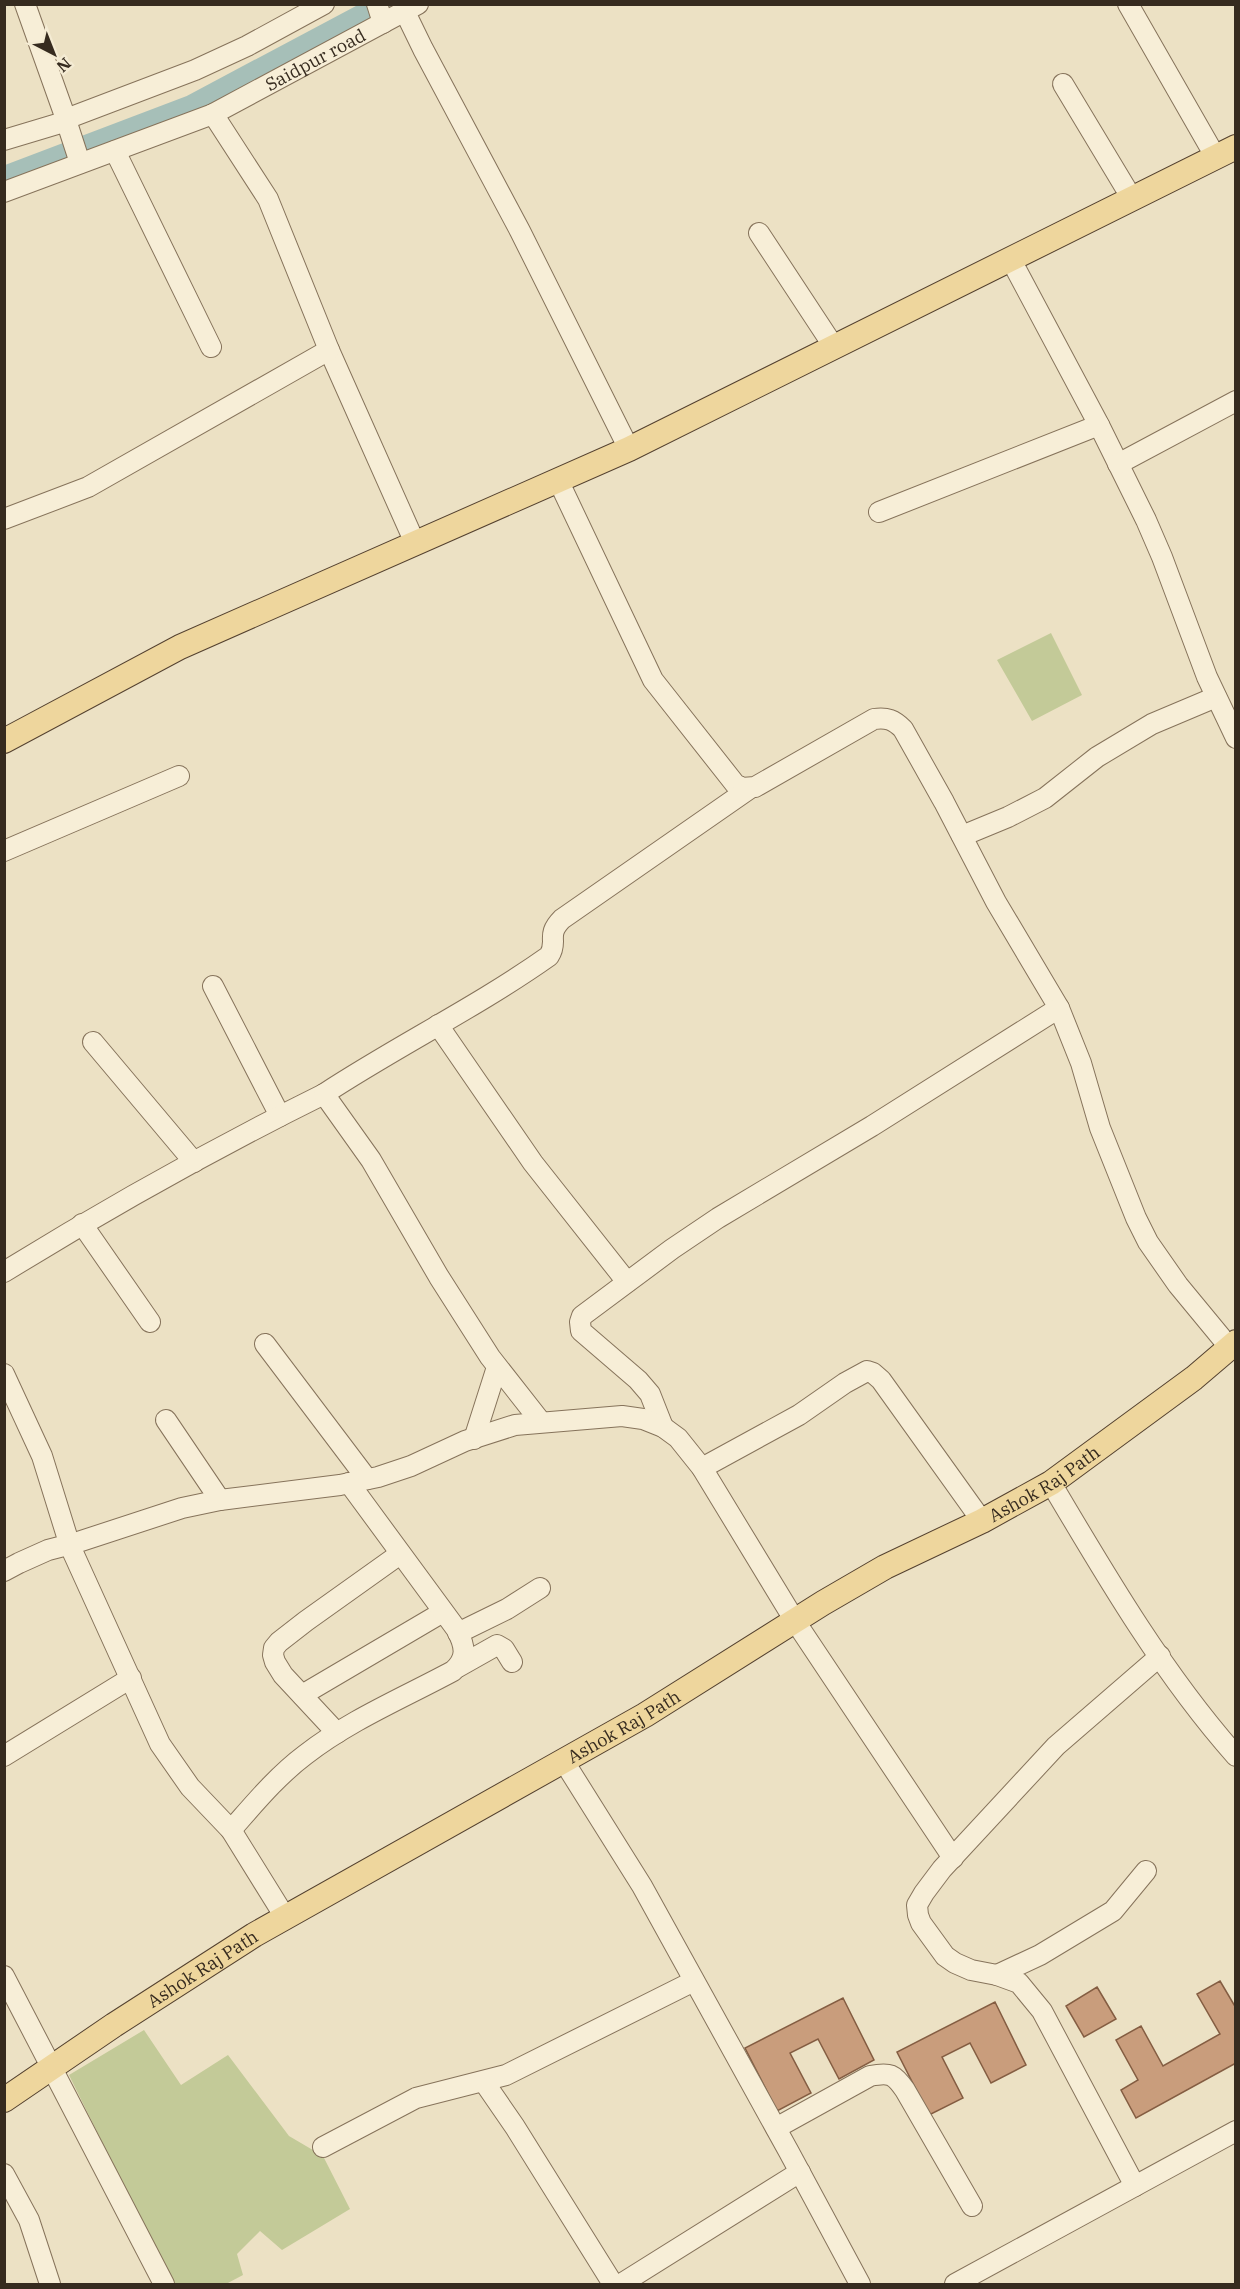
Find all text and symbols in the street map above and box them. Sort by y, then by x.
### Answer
street label: Saidpur road [261,23,369,95]
north arrow [24,24,84,84]
text: N [53,53,75,77]
street label: Ashok Raj Path [984,1440,1104,1527]
street label: Ashok Raj Path [563,1684,684,1768]
street label: Ashok Raj Path [143,1924,262,2012]

